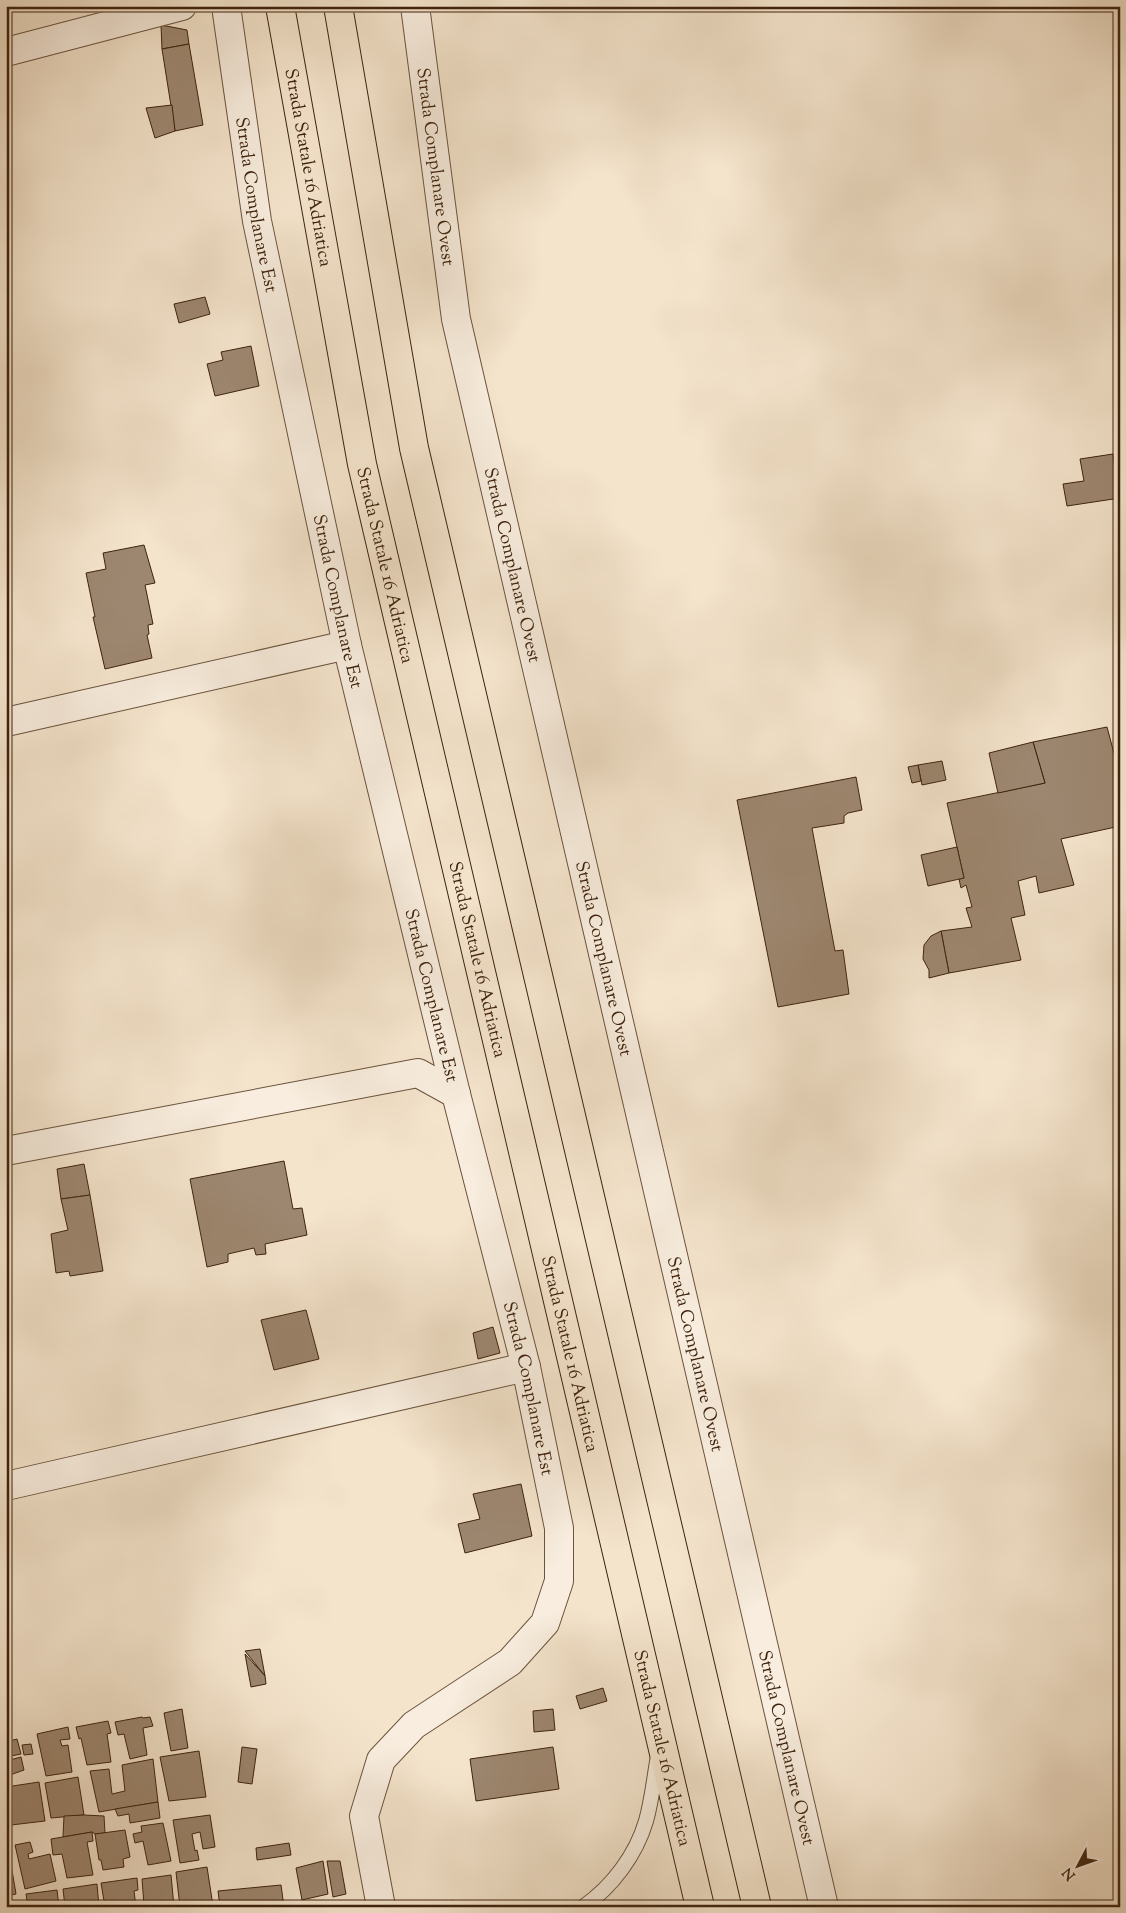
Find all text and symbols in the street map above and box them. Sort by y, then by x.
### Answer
street label: Strada Complanare Ovest [408,66,460,267]
street label: Strada Statale 16 Adriatica [276,67,337,269]
street label: Strada Complanare Est [227,115,283,295]
street label: Strada Statale 16 Adriatica [348,465,419,666]
street label: Strada Complanare Ovest [476,465,546,665]
street label: Strada Complanare Est [305,512,368,691]
street label: Strada Statale 16 Adriatica [441,859,512,1061]
street label: Strada Complanare Ovest [567,859,637,1059]
street label: Strada Complanare Est [396,906,464,1085]
street label: Strada Statale 16 Adriatica [533,1253,604,1455]
street label: Strada Complanare Ovest [659,1254,729,1454]
street label: Strada Complanare Est [495,1299,559,1478]
street label: Strada Statale 16 Adriatica [625,1648,696,1849]
street label: Strada Complanare Ovest [750,1648,820,1848]
north arrow [1054,1840,1104,1890]
text: N [1058,1862,1081,1884]

